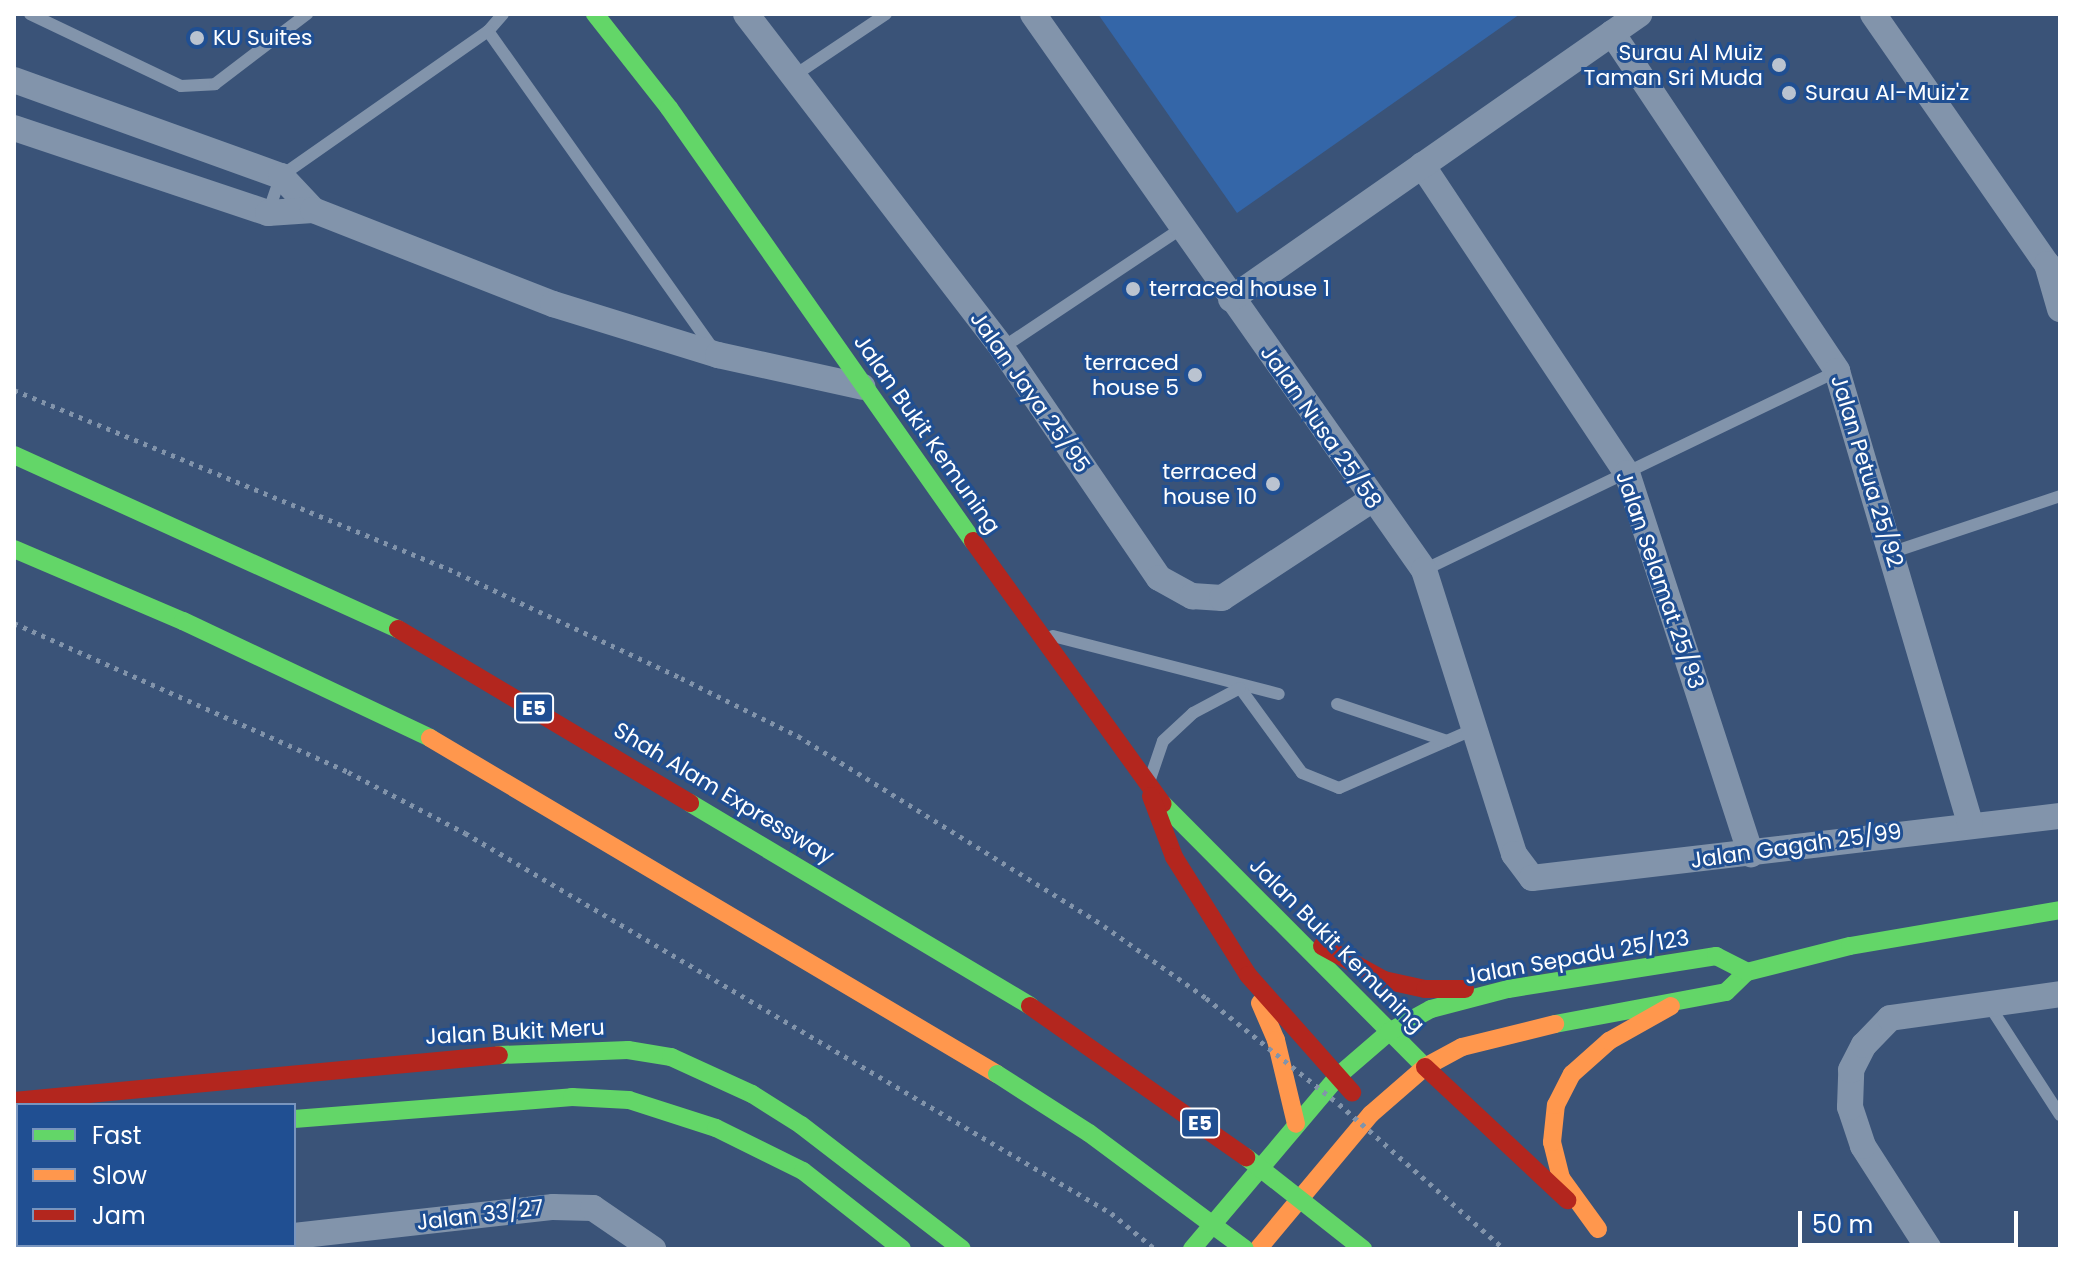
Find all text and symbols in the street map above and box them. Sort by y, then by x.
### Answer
place label: KU Suites [213,25,312,51]
marker: KU Suites [188,29,206,47]
place label: Surau Al Muiz Taman Sri Muda [1584,39,1763,90]
marker: Surau Al Muiz Taman Sri Muda [1770,56,1788,74]
place label: Surau Al-Muiz'z [1805,80,1969,106]
marker: Surau Al-Muiz'z [1780,84,1798,102]
place label: terraced house 1 [1149,276,1330,302]
marker: terraced house 1 [1124,280,1142,298]
street label: Jalan Jaya 25/95 [964,306,1096,478]
street label: Jalan Bukit Kemuning [848,329,1006,539]
street label: Jalan Nusa 25/58 [1255,340,1387,514]
place label: terraced house 5 [1084,349,1179,400]
marker: terraced house 5 [1186,366,1204,384]
street label: Jalan Petua 25/92 [1825,372,1909,570]
place label: terraced house 10 [1162,458,1257,510]
street label: Jalan Selamat 25/93 [1610,468,1710,692]
marker: terraced house 10 [1264,475,1282,493]
road number: E5 [514,692,554,724]
street label: Shah Alam Expressway [609,717,839,869]
street label: Jalan Gagah 25/99 [1689,818,1903,874]
street label: Jalan Bukit Kemuning [1244,852,1430,1038]
street label: Jalan Sepadu 25/123 [1463,924,1691,990]
street label: Jalan Bukit Meru [425,1014,605,1050]
legend [16,1103,296,1247]
road number: E5 [1180,1107,1220,1139]
text: Fast [92,1119,142,1152]
text: Slow [92,1159,147,1192]
street label: Jalan 33/27 [415,1194,545,1236]
scale bar [1802,1195,2022,1245]
text: Jam [92,1199,146,1232]
text: 50 m [1812,1208,1873,1241]

